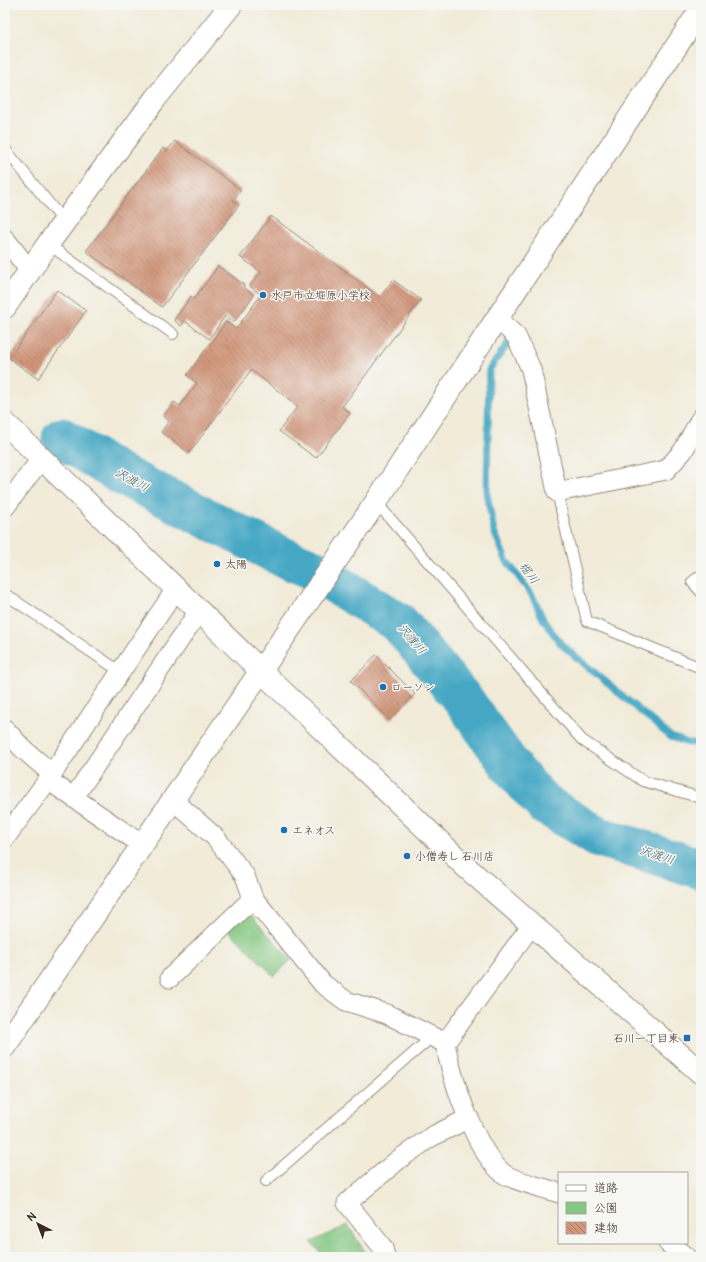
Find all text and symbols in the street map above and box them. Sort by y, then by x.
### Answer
place label: 水戸市立堀原小学校 [271,289,370,302]
marker: 水戸市立堀原小学校 [258,290,268,300]
water label: 沢渡川 [112,465,151,496]
place label: 太陽 [225,558,247,571]
marker: 太陽 [212,559,222,569]
water label: 堀川 [515,559,542,587]
water label: 沢渡川 [394,621,429,658]
place label: ローソン [391,681,435,694]
marker: ローソン [378,682,388,692]
place label: エネオス [292,824,335,837]
marker: エネオス [279,825,289,835]
water label: 沢渡川 [637,843,676,868]
place label: 小僧寿し 石川店 [415,850,494,863]
marker: 小僧寿し 石川店 [402,851,412,861]
place label: 石川一丁目東 [613,1032,679,1045]
marker: 石川一丁目東 [682,1033,692,1043]
legend [558,1172,688,1244]
text: 道路 [594,1181,618,1196]
text: 公園 [594,1201,618,1216]
north arrow [18,1204,58,1244]
text: N [25,1209,39,1224]
text: 建物 [594,1221,618,1236]

